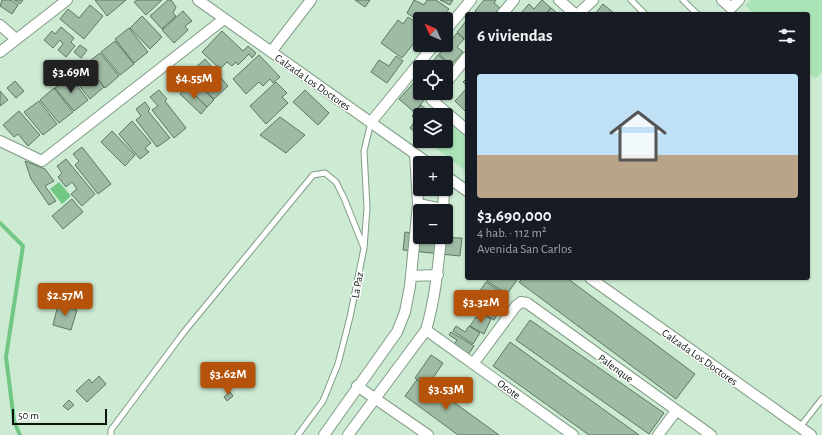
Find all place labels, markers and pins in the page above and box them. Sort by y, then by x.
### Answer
pin: $3.69M [38,60,104,94]
pin: $4.55M [161,66,227,100]
pin: $2.57M [32,283,98,317]
pin: $3.32M [448,290,514,324]
pin: $3.62M [195,362,261,396]
pin: $3.53M [413,377,479,411]

